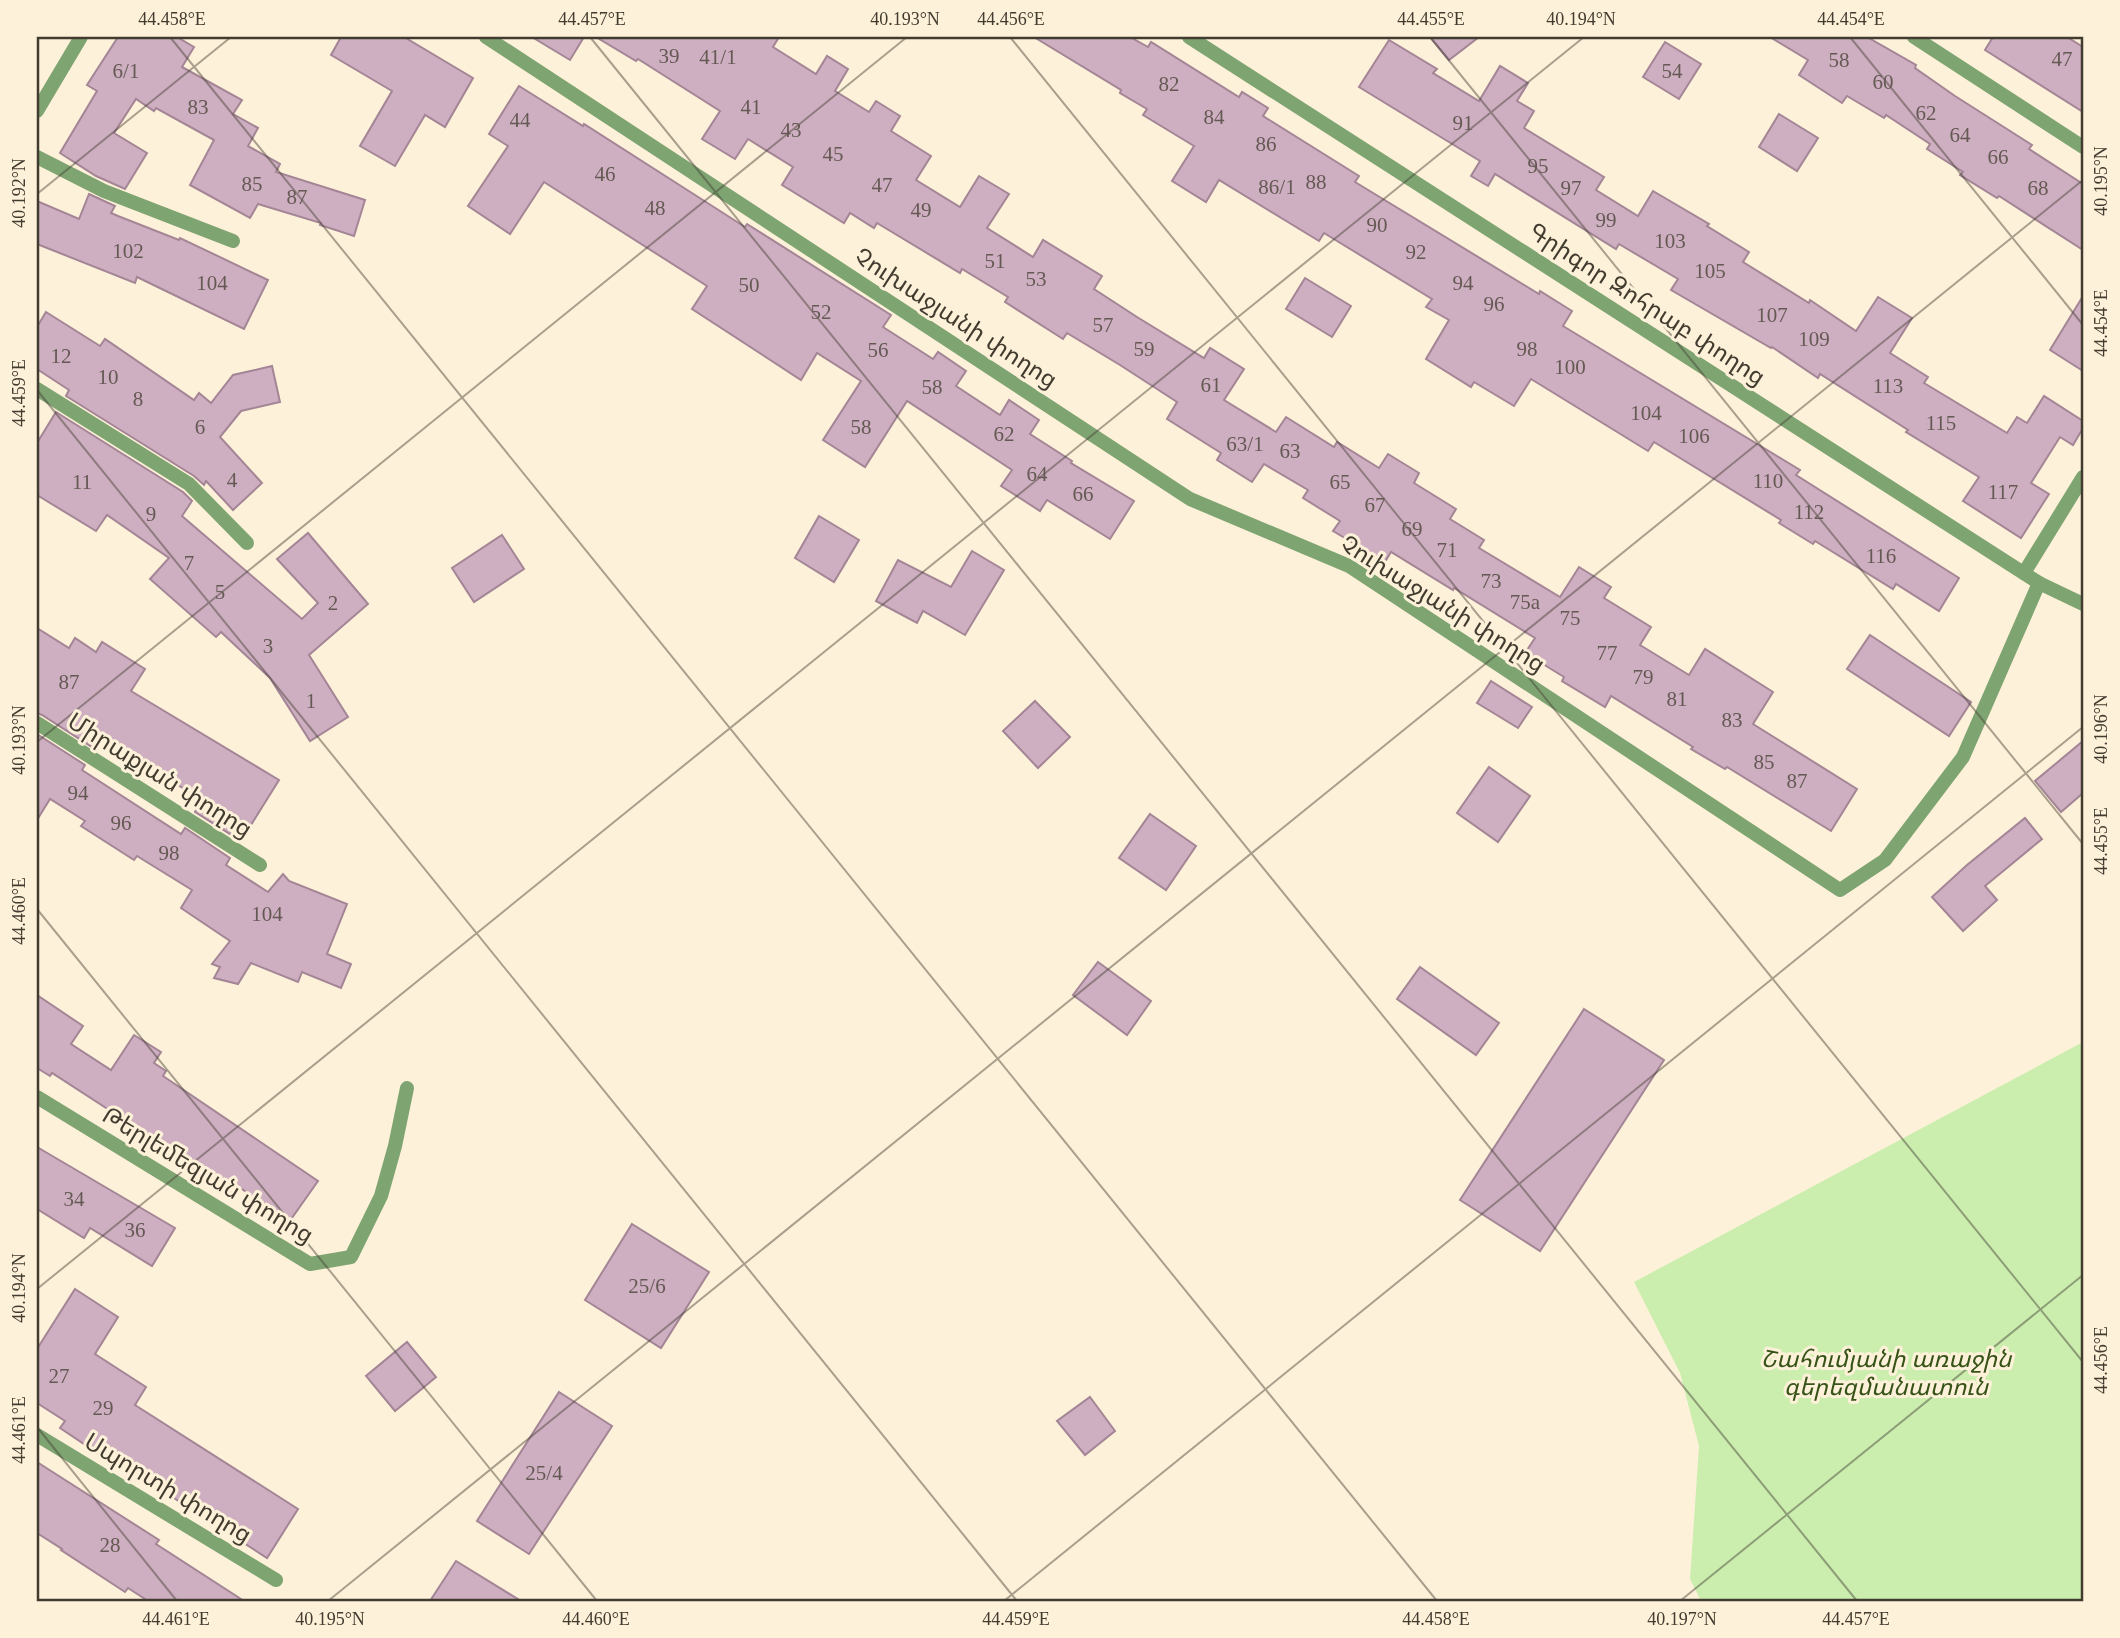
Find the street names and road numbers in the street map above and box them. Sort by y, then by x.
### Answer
street label: Գրիգոր Զոհրաբ փողոց [1523,218,1770,391]
street label: Չուխաջյանի փողոց [849,243,1062,394]
street label: Չուխաջյանի փողոց [1336,530,1550,678]
street label: Միրաքյան փողոց [63,708,257,843]
street label: Թերլեմեզյան փողոց [97,1102,318,1249]
street label: Սպորտի փողոց [79,1428,256,1549]

